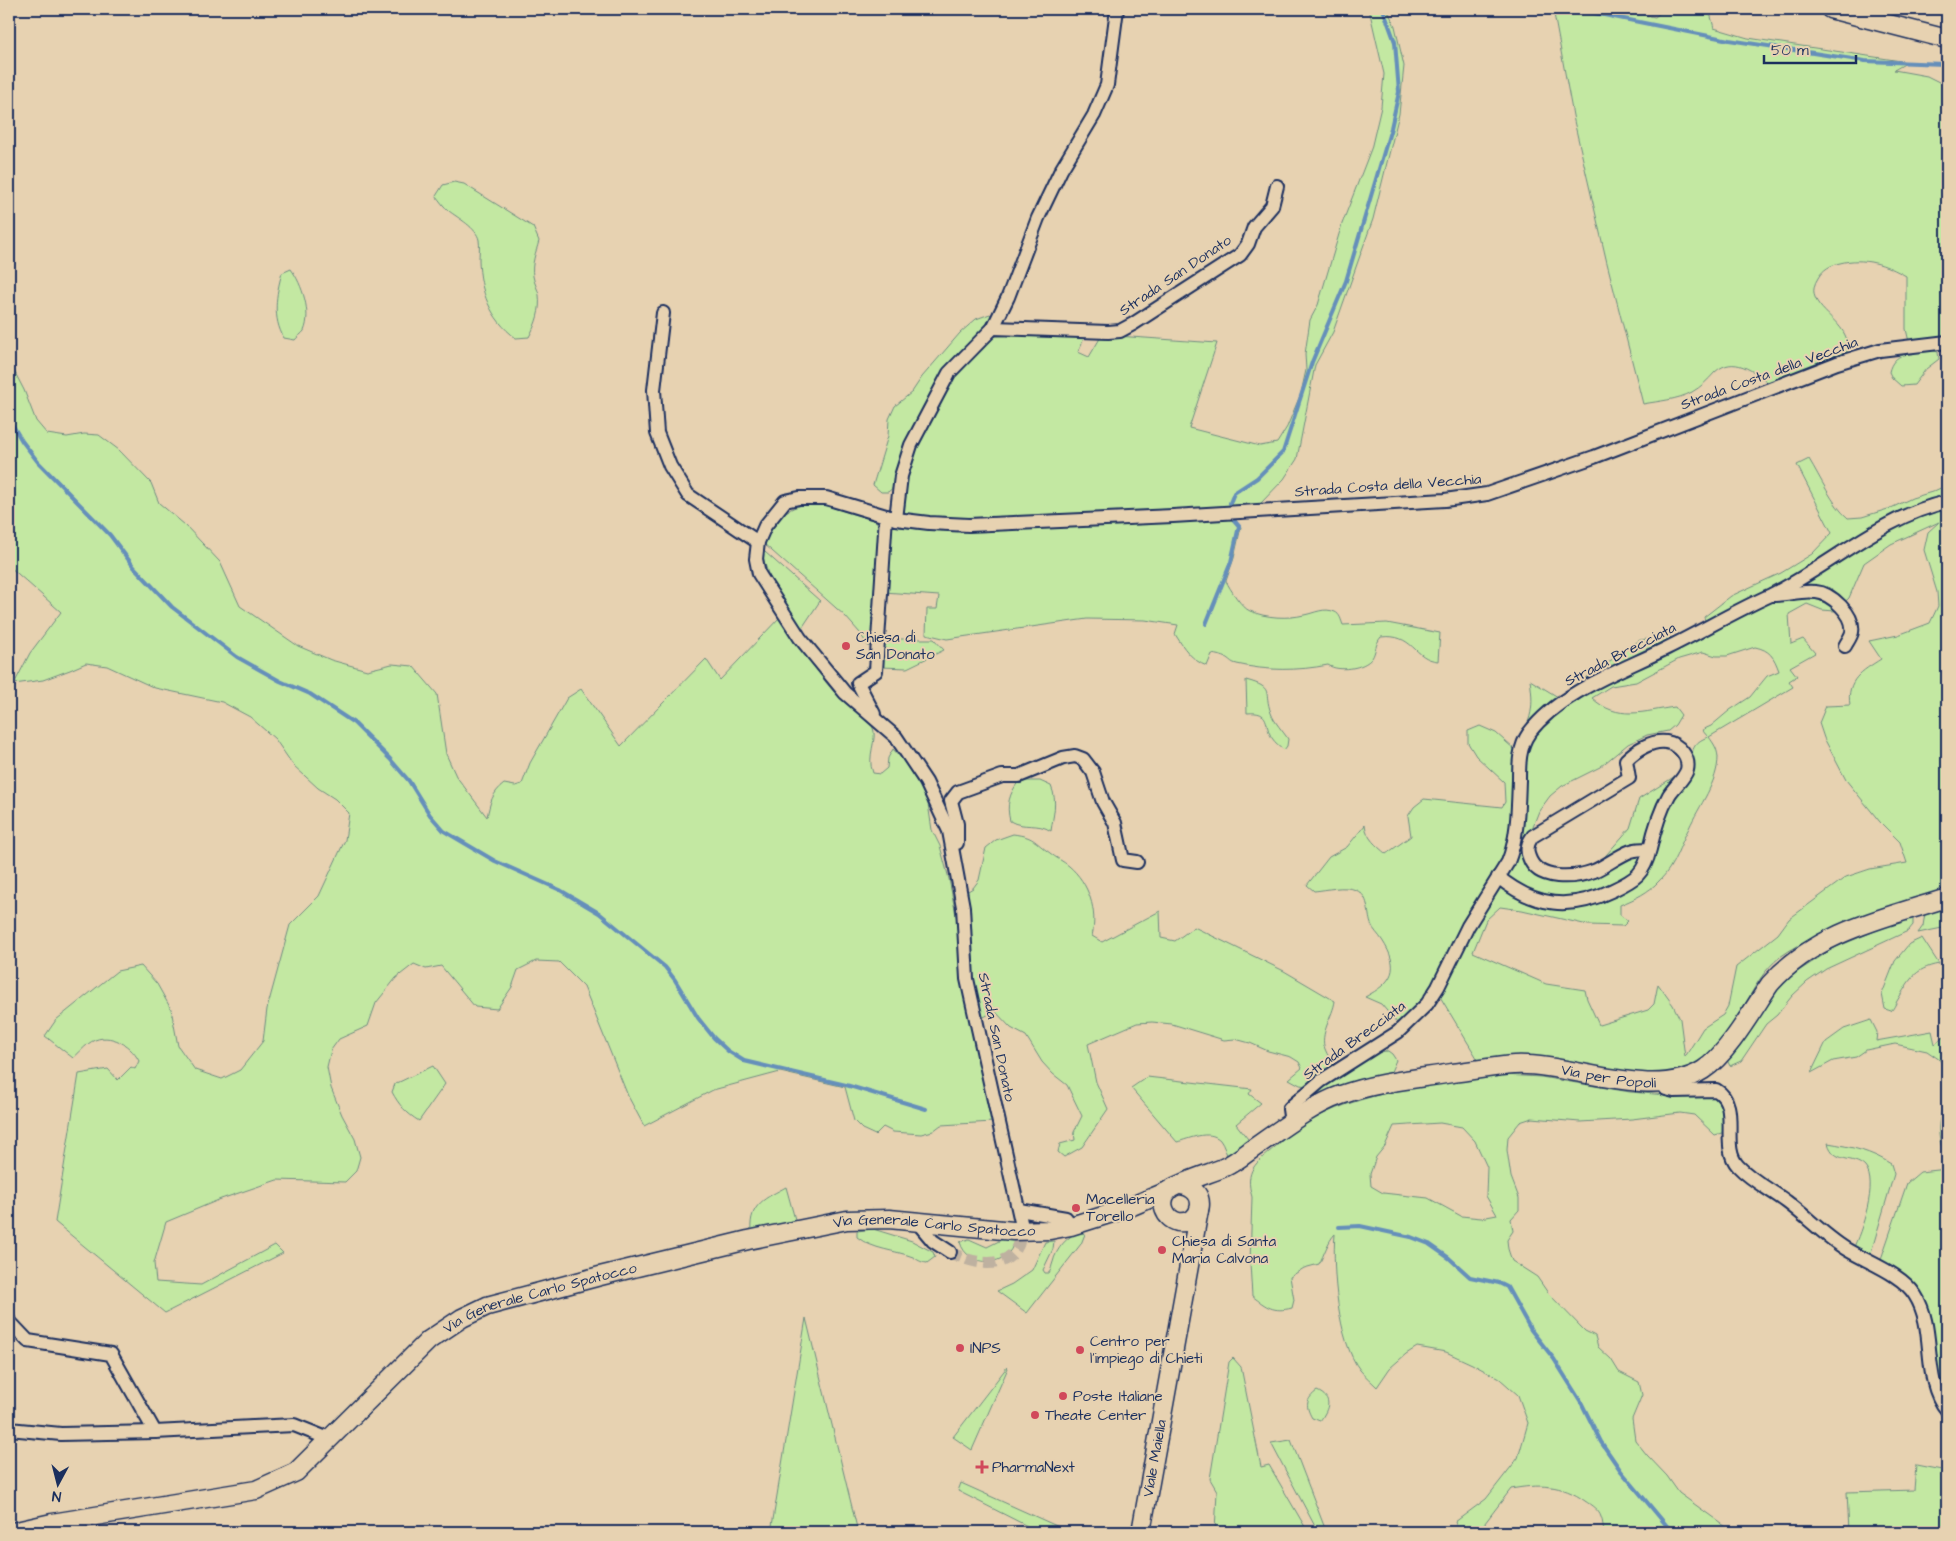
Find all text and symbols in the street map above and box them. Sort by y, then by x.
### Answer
scale bar [1764,32,1856,64]
text: 50 m [1771,40,1809,61]
street label: Strada San Donato [1115,230,1236,321]
street label: Strada Costa della Vecchia [1678,331,1861,415]
street label: Strada Costa della Vecchia [1294,468,1483,503]
street label: Strada Brecciata [1561,617,1680,692]
place label: Chiesa di San Donato [856,627,935,665]
marker: Chiesa di San Donato [840,640,852,652]
street label: Strada San Donato [973,971,1021,1104]
street label: Strada Brecciata [1299,996,1410,1085]
street label: Via per Popoli [1559,1059,1657,1094]
place label: Macelleria Torello [1086,1189,1155,1227]
marker: Macelleria Torello [1070,1202,1082,1214]
street label: Via Generale Carlo Spatocco [831,1209,1036,1242]
place label: Chiesa di Santa Maria Calvona [1172,1231,1276,1269]
marker: Chiesa di Santa Maria Calvona [1156,1244,1168,1256]
street label: Via Generale Carlo Spatocco [439,1257,639,1339]
place label: Centro per l'impiego di Chieti [1090,1331,1203,1370]
place label: INPS [970,1338,1001,1359]
marker: INPS [954,1342,966,1354]
marker: Centro per l'impiego di Chieti [1074,1344,1086,1356]
place label: Poste Italiane [1073,1386,1163,1407]
marker: Poste Italiane [1057,1390,1069,1402]
place label: Theate Center [1045,1405,1146,1426]
marker: Theate Center [1029,1409,1041,1421]
street label: Viale Maiella [1137,1417,1172,1499]
place label: PharmaNext [992,1457,1075,1478]
north arrow [32,1458,82,1508]
marker: PharmaNext [976,1461,988,1473]
text: N [51,1485,62,1506]

